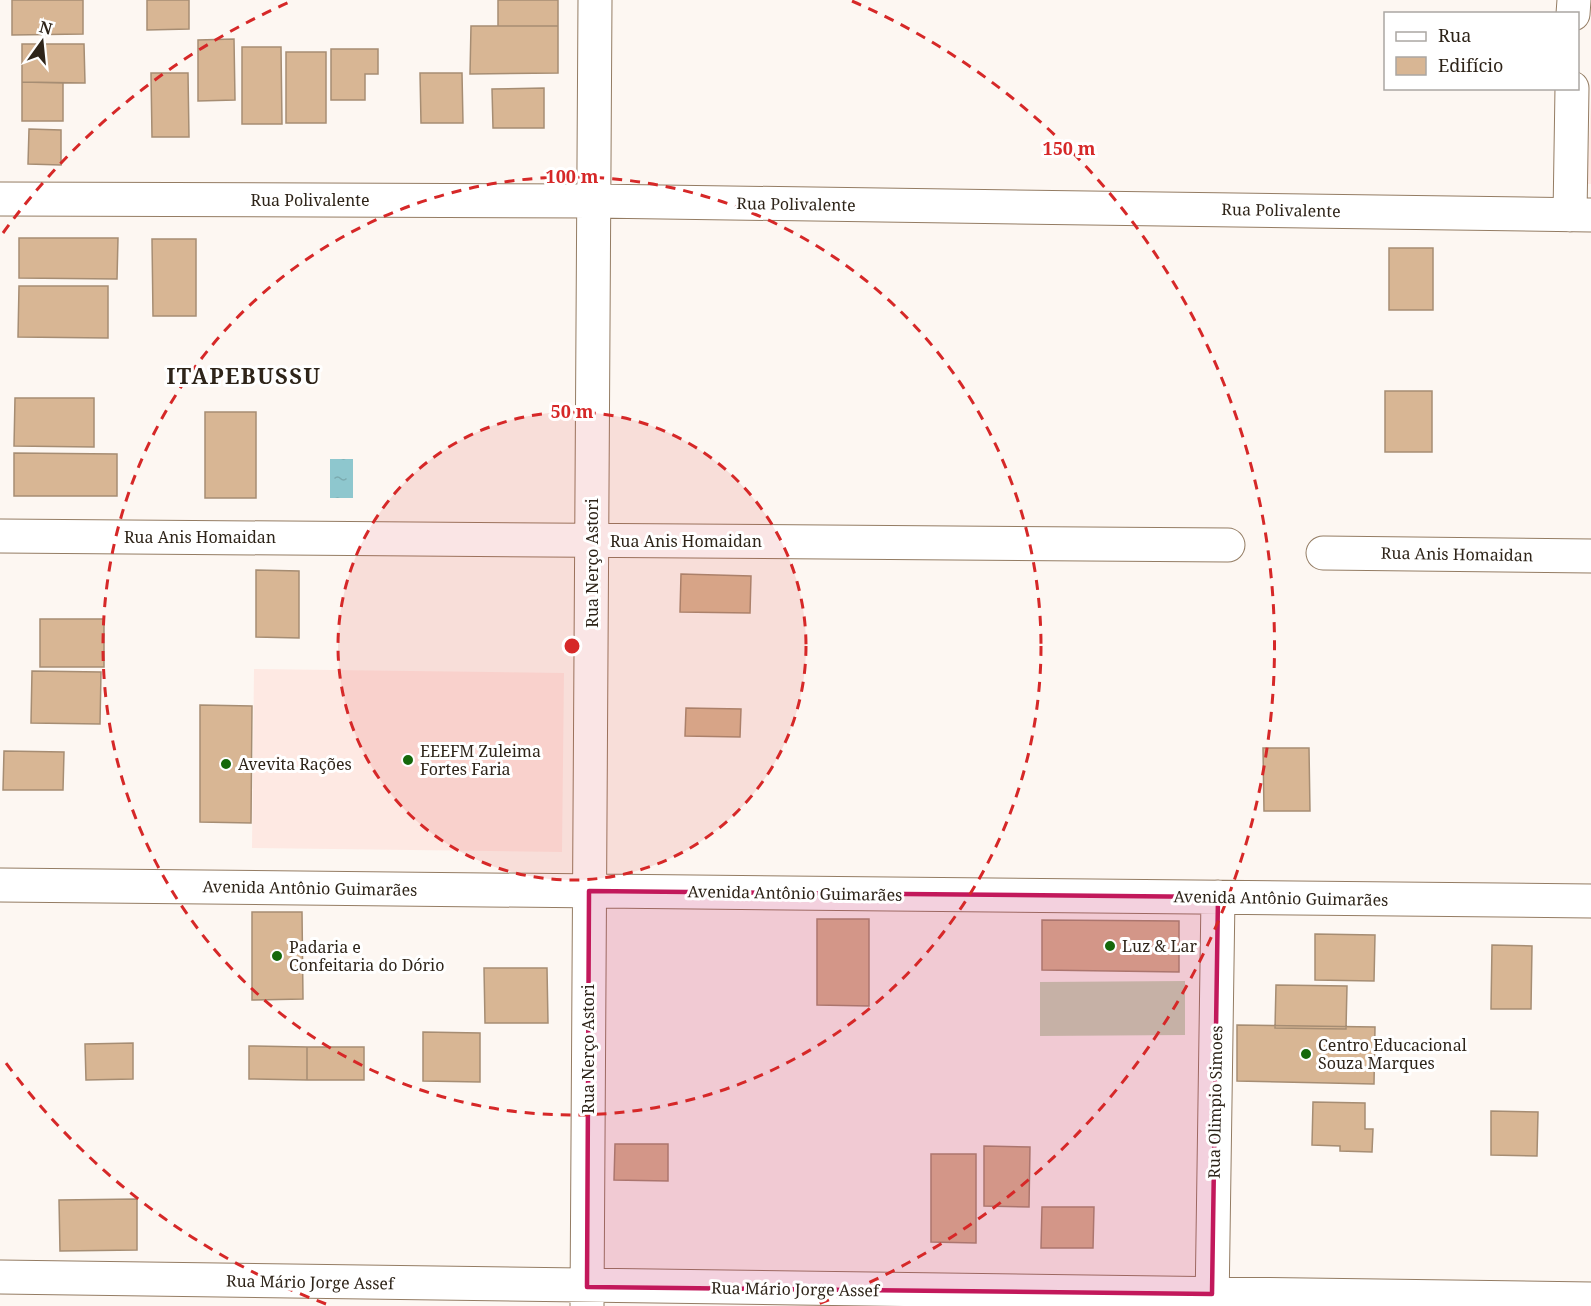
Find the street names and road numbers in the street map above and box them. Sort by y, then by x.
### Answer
street label: Rua Polivalente [250,189,370,211]
street label: Rua Polivalente [736,192,856,216]
street label: Rua Polivalente [1221,198,1341,222]
street label: Rua Nerço Astori [581,498,603,628]
street label: Rua Anis Homaidan [124,526,276,548]
street label: Rua Anis Homaidan [610,530,762,552]
street label: Rua Anis Homaidan [1381,542,1533,566]
street label: Avenida Antônio Guimarães [202,875,418,901]
street label: Avenida Antônio Guimarães [687,880,903,906]
street label: Avenida Antônio Guimarães [1173,885,1389,911]
street label: Rua Nerço Astori [577,984,599,1114]
street label: Rua Olimpio Simoes [1203,1025,1227,1179]
street label: Rua Mário Jorge Assef [226,1270,396,1294]
street label: Rua Mário Jorge Assef [711,1277,881,1301]

